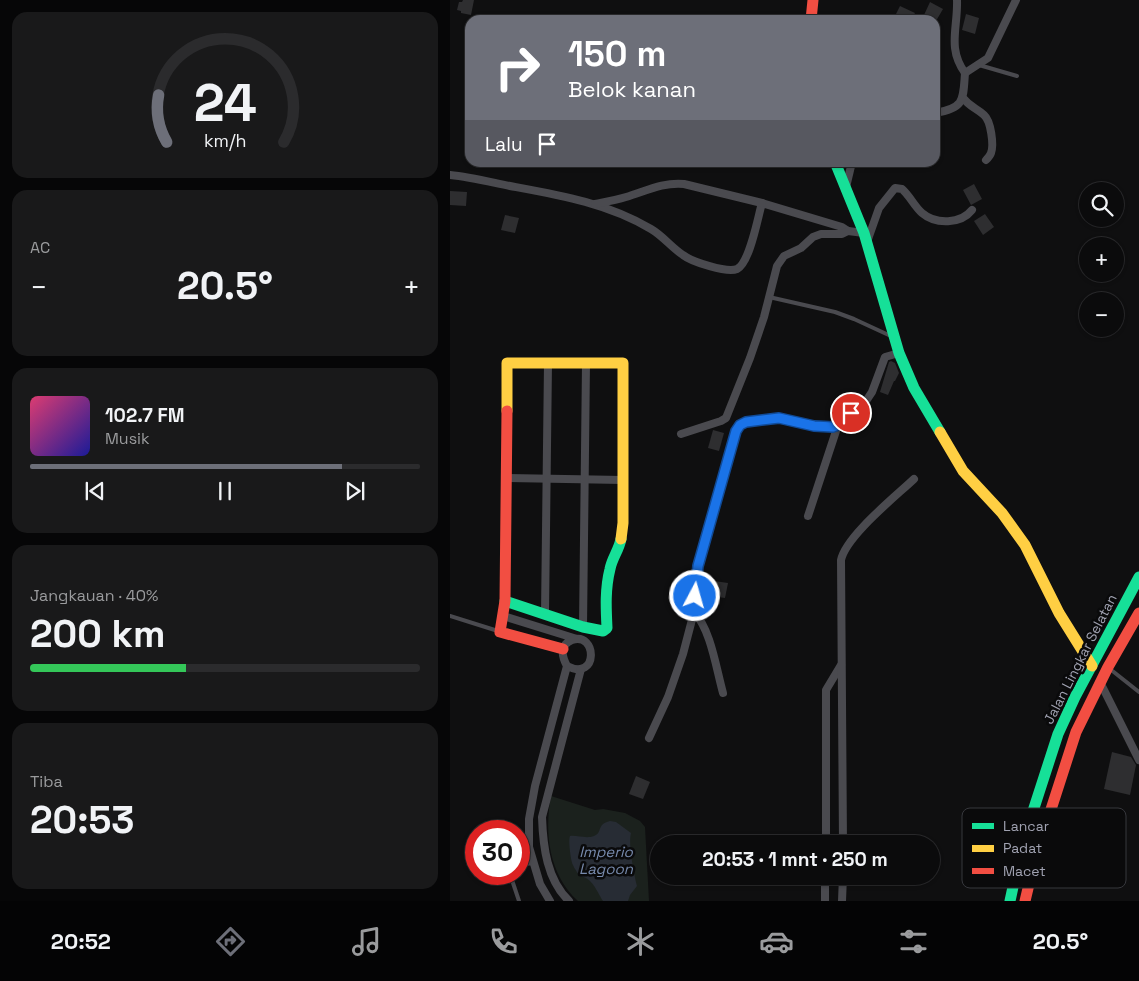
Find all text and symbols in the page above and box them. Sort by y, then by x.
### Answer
text: 150 m [568,32,666,76]
icon: right [485,35,550,100]
text: 24 [193,70,257,136]
text: Belok kanan [568,75,696,103]
text: km/h [204,129,246,152]
icon: arrive [533,130,561,158]
text: Lalu [485,132,523,157]
map controls [1079,182,1124,337]
button: search [1079,182,1124,227]
text: AC [30,237,50,258]
button: + [1079,237,1124,282]
text: 20.5° [177,262,273,310]
text: − [30,269,47,305]
text: + [403,269,420,305]
button: − [1079,292,1124,337]
pin [830,392,872,434]
icon: arrive [837,399,865,427]
text: 102.7 FM [105,403,184,428]
text: Musik [105,428,150,449]
icon: previous [81,477,109,505]
icon: pause [211,477,239,505]
icon: next [341,477,369,505]
position arrow [668,569,720,621]
text: Jangkauan · 40% [30,585,158,606]
street label: Jalan Lingkar Selatan [1039,591,1121,727]
text: 200 km [30,610,165,658]
text: Tiba [30,771,63,792]
text: 20:53 [30,796,134,844]
legend [962,808,1126,888]
text: Lancar [1003,817,1049,835]
speed limit sign: 30 [465,820,530,885]
text: Padat [1003,839,1042,857]
water label: Imperio Lagoon [579,842,634,878]
text: 20:53 · 1 mnt · 250 m [702,847,888,872]
text: Macet [1003,862,1046,880]
icon: directions [213,924,248,959]
icon: music [349,924,384,959]
icon: phone [486,924,521,959]
icon: climate [623,924,658,959]
icon: car [759,924,794,959]
icon: filters [896,924,931,959]
text: 20:52 [51,927,111,955]
text: 20.5° [1033,927,1088,955]

